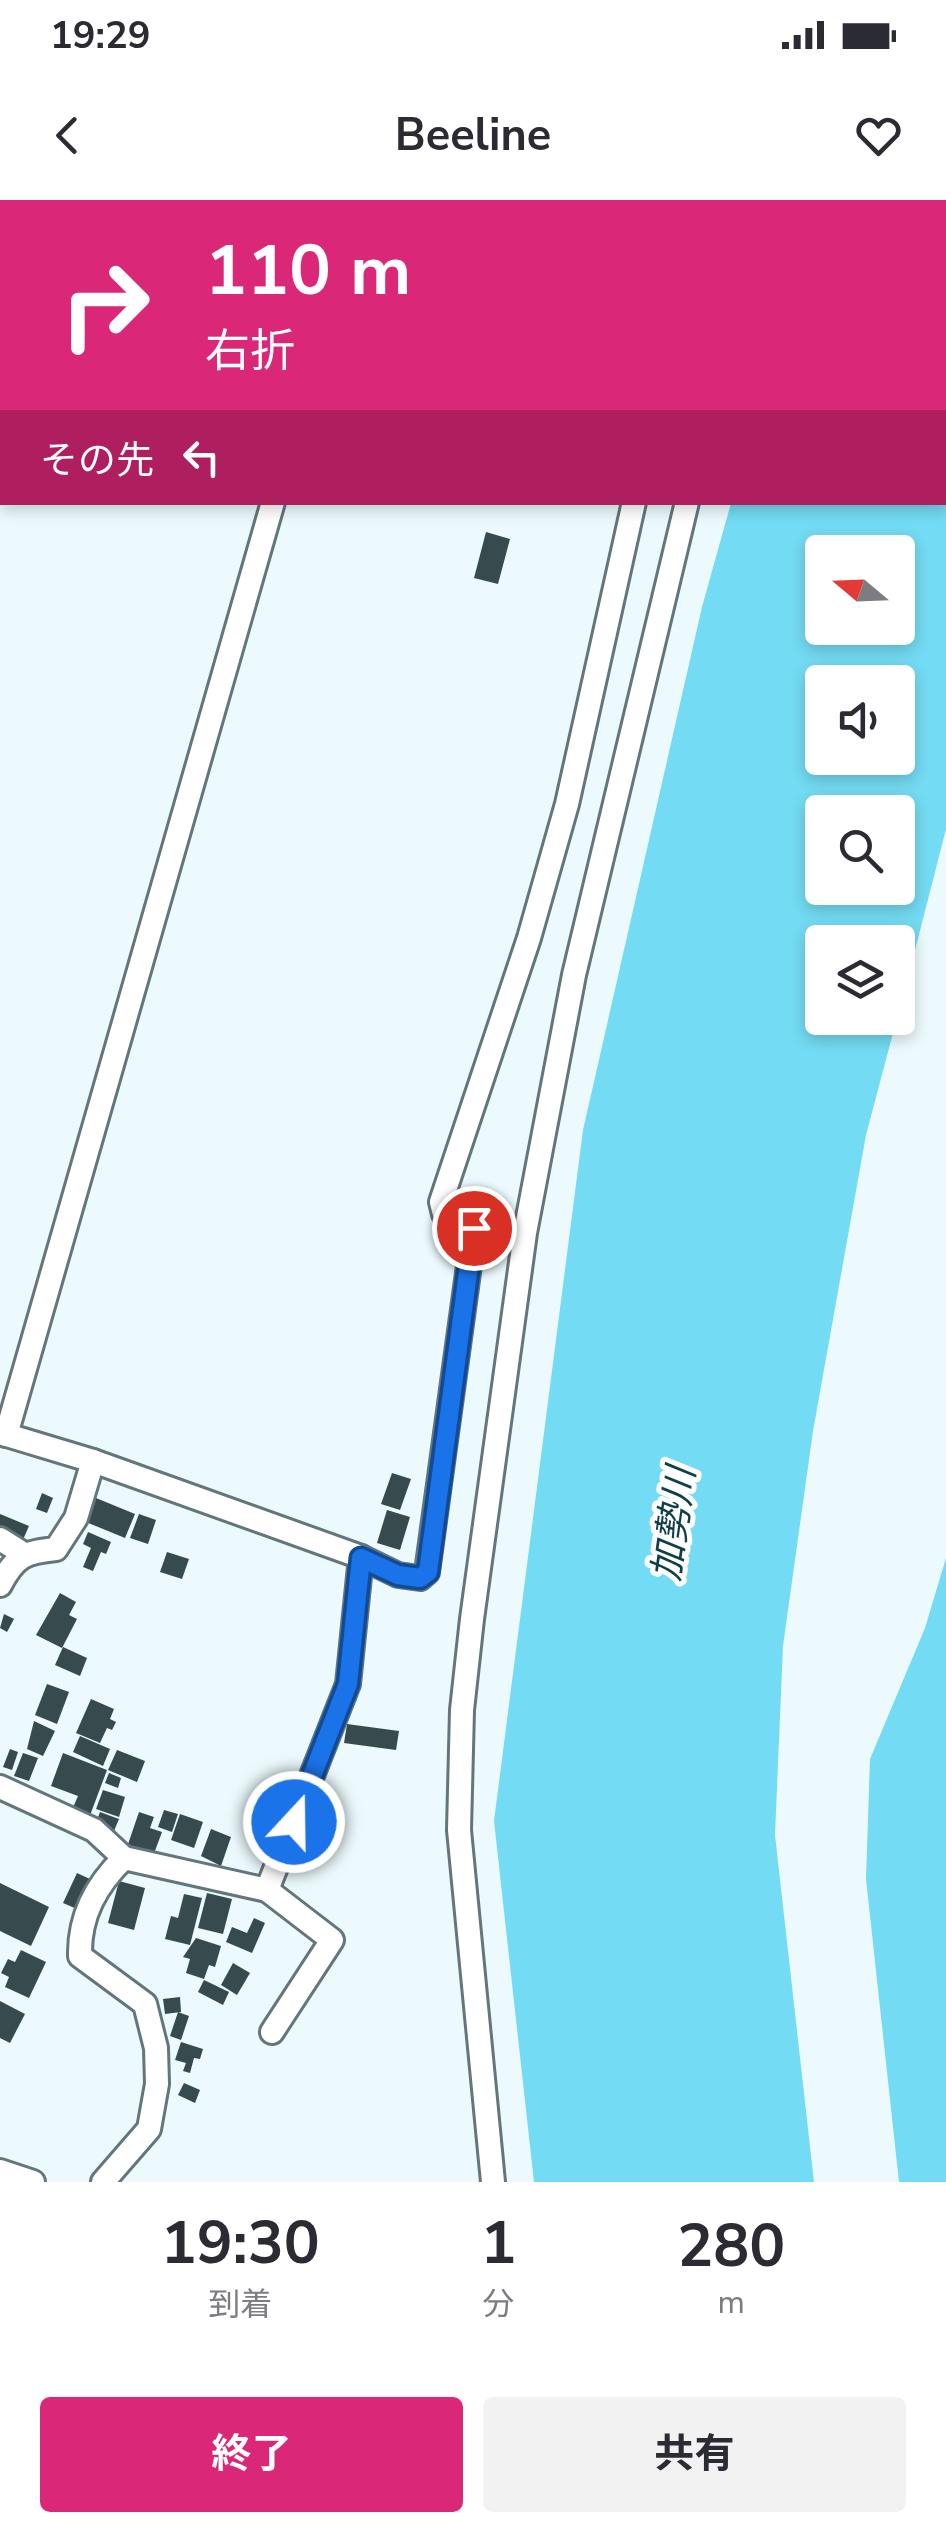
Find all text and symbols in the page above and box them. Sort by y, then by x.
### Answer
text: 19:29 [50,10,151,61]
text: Beeline [395,105,551,166]
icon: back [40,108,95,163]
icon: heart [851,108,906,163]
text: 110 m [205,223,411,319]
icon: right [40,240,170,370]
text: 右折 [205,321,295,382]
icon: left [174,430,229,485]
text: その先 [40,435,154,486]
north arrow [805,535,915,645]
map controls [805,535,915,1035]
button: sound [805,665,915,775]
button: search [805,795,915,905]
button: layers [805,925,915,1035]
pin [432,1186,517,1271]
icon: arrive [447,1201,502,1256]
water label: 加勢川 [641,1460,708,1584]
position arrow [242,1770,346,1874]
text: 19:30 [161,2202,320,2284]
text: 1 [480,2202,516,2284]
text: 280 [677,2205,785,2287]
text: m [717,2281,745,2324]
text: 到着 [208,2283,272,2326]
text: 分 [482,2283,514,2326]
button: 終了 [40,2397,463,2512]
button: 共有 [483,2397,906,2512]

